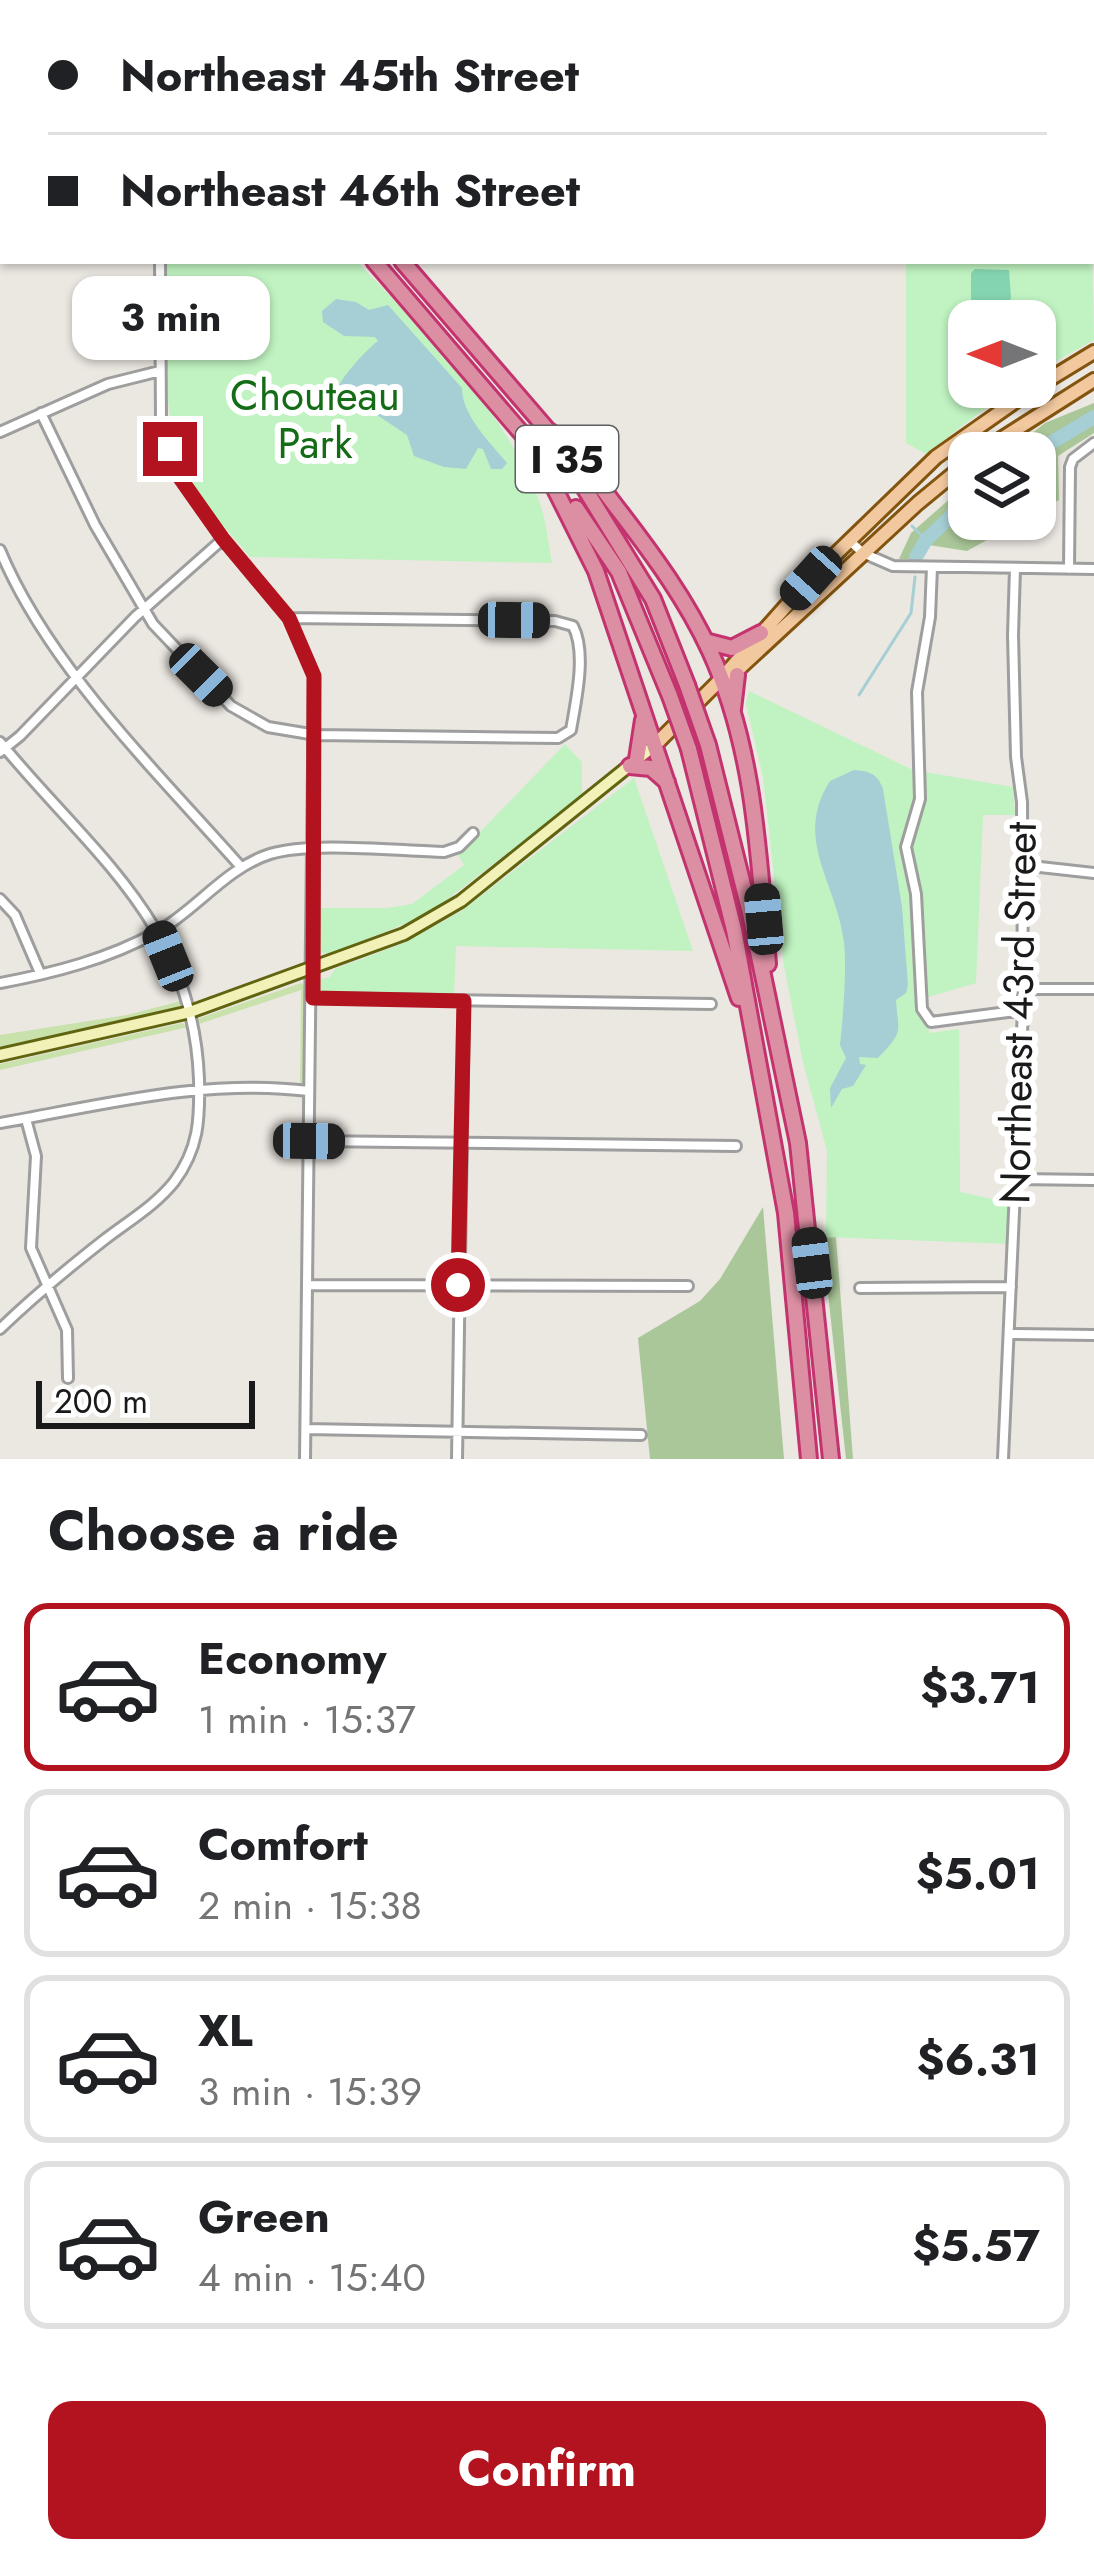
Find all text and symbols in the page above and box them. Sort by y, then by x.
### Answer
text: Northeast 45th Street [120,43,579,108]
text: Northeast 46th Street [120,158,580,223]
callout: 3 min [71,275,269,359]
text: 3 min [120,289,222,346]
north arrow [948,300,1056,408]
map controls [948,300,1056,540]
park label: Chouteau Park [230,365,400,474]
route end [143,422,197,476]
road number: I 35 [516,426,618,492]
button: layers [948,432,1056,540]
car [774,539,848,617]
car [478,601,550,639]
car [163,637,239,713]
street label: Northeast 43rd Street [984,821,1052,1205]
car [743,882,785,956]
car [138,916,198,996]
car [273,1122,345,1160]
car [790,1225,834,1301]
route start [431,1258,485,1312]
scale bar [36,1375,255,1428]
text: 200 m [54,1378,148,1425]
text: Choose a ride [48,1492,399,1570]
text: Economy [198,1626,386,1691]
icon: car [54,1633,162,1741]
text: $3.71 [920,1655,1040,1720]
text: 1 min · 15:37 [198,1691,416,1748]
text: Comfort [198,1812,368,1877]
icon: car [54,1819,162,1927]
text: $5.01 [916,1841,1040,1906]
text: 2 min · 15:38 [198,1877,422,1934]
text: XL [198,1998,253,2063]
icon: car [54,2005,162,2113]
text: $6.31 [917,2027,1040,2092]
text: 3 min · 15:39 [198,2063,422,2120]
text: Green [198,2184,330,2249]
icon: car [54,2191,162,2299]
text: $5.57 [912,2213,1040,2278]
text: 4 min · 15:40 [198,2249,426,2306]
button: Confirm [48,2401,1046,2539]

